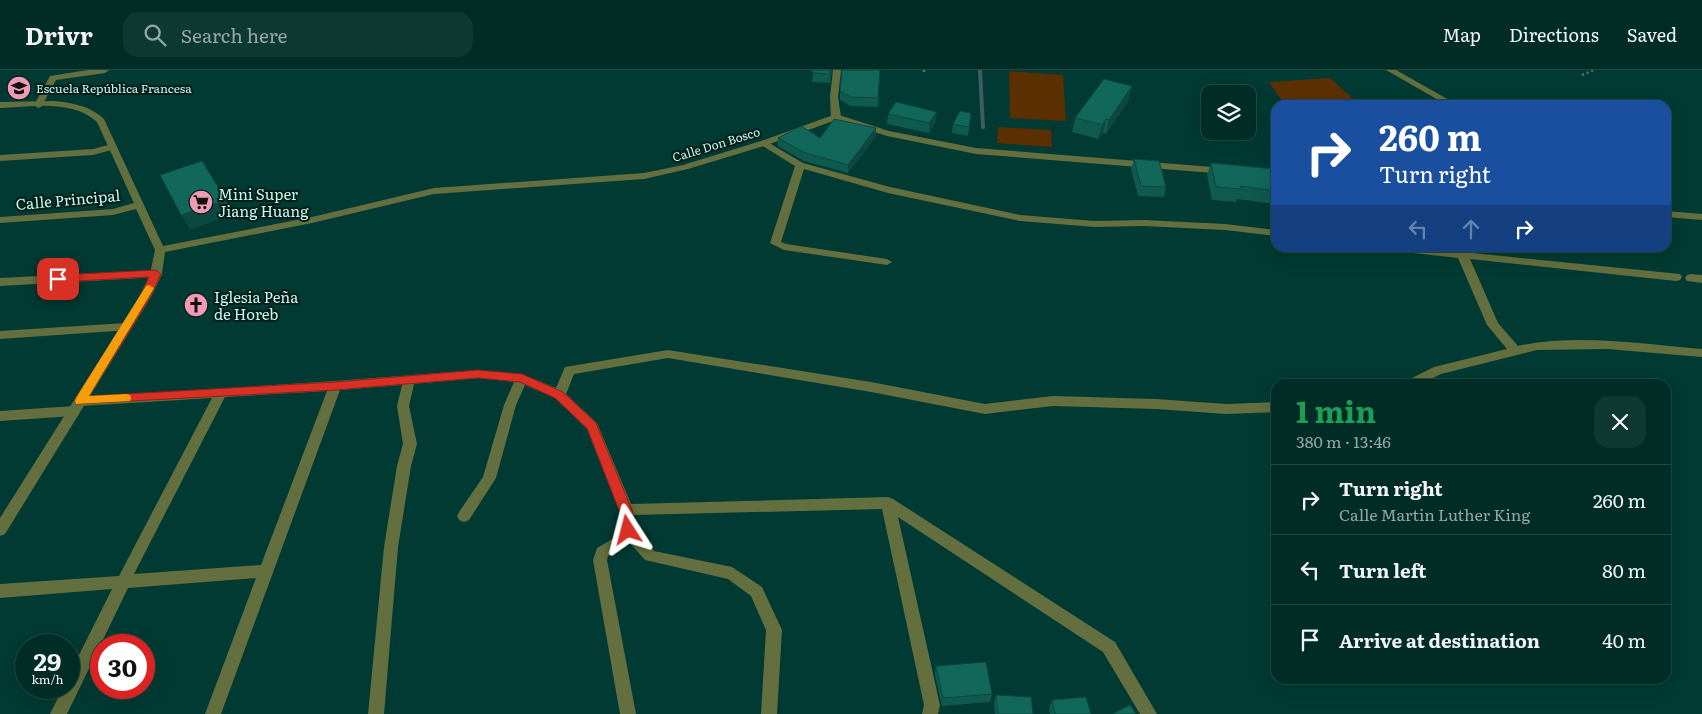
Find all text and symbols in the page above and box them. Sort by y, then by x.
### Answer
search box [123,12,473,57]
text: Drivr [25,17,93,52]
icon: search [141,21,169,49]
text: Search here [181,21,287,49]
text: Map [1443,21,1481,48]
text: Directions [1509,21,1599,48]
text: Saved [1627,21,1677,48]
school or university icon: Escuela República Francesa [6,75,32,101]
place label: Escuela República Francesa [36,79,192,97]
map controls [1201,85,1256,140]
button: layers [1201,85,1256,140]
text: 260 m [1379,110,1482,162]
icon: right [1296,120,1361,185]
street label: Calle Don Bosco [670,122,762,166]
text: Turn right [1379,157,1491,190]
place label: Mini Super Jiang Huang [218,182,309,222]
street label: Calle Principal [15,183,121,215]
supermarket icon: Mini Super Jiang Huang [188,189,214,215]
icon: left [1404,215,1432,243]
icon: ahead [1457,215,1485,243]
icon: right [1510,215,1538,243]
pin [37,258,79,300]
icon: arrive [44,265,72,293]
place label: Iglesia Peña de Horeb [214,285,299,325]
church icon: Iglesia Peña de Horeb [183,292,209,318]
text: 1 min [1296,388,1376,432]
button: close [1594,396,1646,448]
text: 380 m · 13:46 [1296,429,1391,453]
text: Turn right [1339,474,1443,502]
icon: right [1296,486,1324,514]
text: 260 m [1593,486,1646,514]
text: Calle Martin Luther King [1339,502,1530,526]
position arrow [601,503,653,555]
icon: left [1296,556,1324,584]
text: Turn left [1339,556,1426,584]
text: 80 m [1602,556,1646,584]
icon: arrive [1296,626,1324,654]
text: Arrive at destination [1339,626,1540,654]
text: 40 m [1602,626,1646,654]
speed limit sign: 30 [90,634,155,699]
text: 29 [34,642,61,679]
text: km/h [32,670,63,688]

